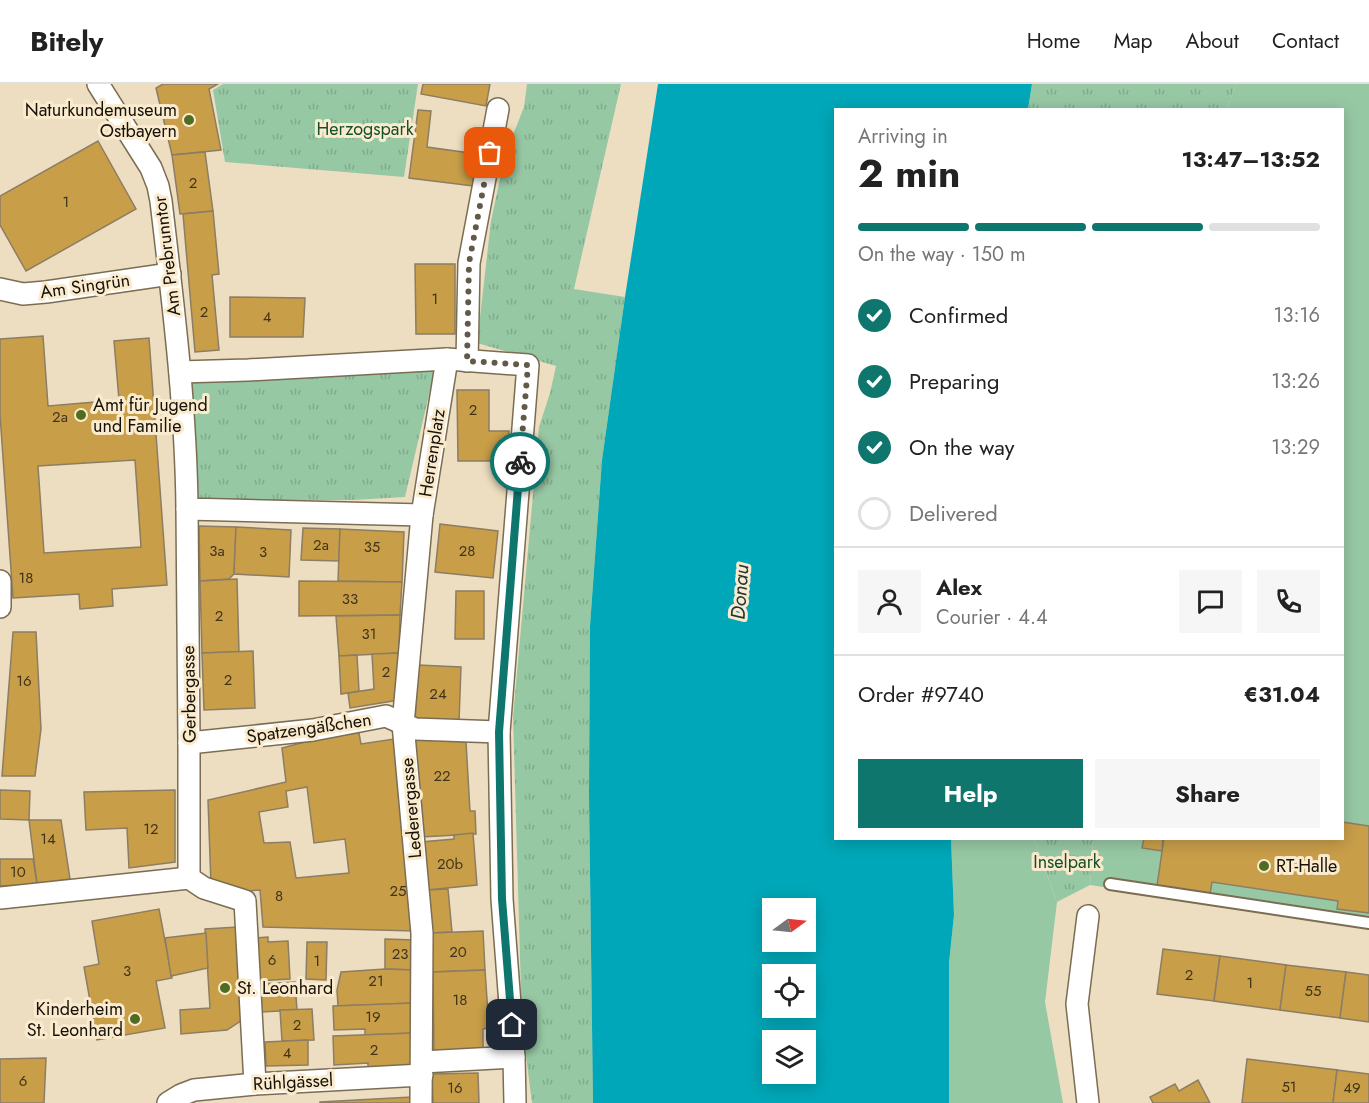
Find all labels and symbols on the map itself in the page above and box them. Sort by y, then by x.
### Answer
place label: Naturkundemuseum Ostbayern [25,97,177,144]
marker: Naturkundemuseum Ostbayern [182,113,196,127]
park label: Herzogspark [316,116,414,142]
pin [464,127,515,178]
house number: 2 [189,172,197,194]
house number: 1 [63,191,69,213]
street label: Am Prebrunntor [147,193,187,318]
street label: Am Singrün [38,267,132,305]
house number: 1 [432,288,438,310]
house number: 2 [200,301,208,323]
house number: 4 [263,306,272,328]
place label: Amt für Jugend und Familie [93,392,208,439]
house number: 2 [469,399,477,421]
house number: 2a [52,406,68,428]
street label: Herrenplatz [412,407,452,499]
marker: Amt für Jugend und Familie [74,408,88,422]
courier [490,432,550,492]
house number: 2a [313,534,329,556]
house number: 35 [364,536,380,558]
house number: 3a [209,540,225,562]
house number: 28 [459,540,475,562]
house number: 3 [259,541,267,563]
water label: Donau [724,563,756,621]
house number: 18 [19,567,33,589]
house number: 33 [342,588,358,610]
house number: 2 [215,605,223,627]
house number: 31 [362,623,376,645]
street label: Gerbergasse [175,645,203,743]
house number: 2 [382,661,390,683]
house number: 2 [224,669,232,691]
house number: 16 [16,670,32,692]
house number: 24 [429,683,447,705]
street label: Spatzengäßchen [245,706,373,750]
street label: Lederergasse [394,757,428,859]
house number: 22 [433,765,451,787]
house number: 12 [143,818,159,840]
house number: 14 [40,828,56,850]
park label: Inselpark [1033,849,1101,875]
house number: 20b [437,853,463,875]
place label: RT-Halle [1276,853,1337,879]
marker: RT-Halle [1257,859,1271,873]
house number: 10 [10,861,26,883]
house number: 25 [390,880,407,902]
house number: 8 [275,885,283,907]
north arrow [762,898,816,952]
house number: 20 [449,941,467,963]
house number: 23 [392,943,408,965]
house number: 6 [268,949,276,971]
house number: 1 [314,950,320,972]
house number: 3 [123,960,131,982]
house number: 2 [1185,964,1193,986]
house number: 21 [368,970,384,992]
house number: 1 [1247,972,1253,994]
place label: St. Leonhard [237,975,333,1001]
house number: 55 [1305,980,1321,1002]
marker: St. Leonhard [218,981,232,995]
house number: 18 [453,989,467,1011]
place label: Kinderheim St. Leonhard [27,996,123,1043]
pin [486,999,537,1050]
house number: 19 [365,1006,381,1028]
marker: Kinderheim St. Leonhard [128,1012,142,1026]
house number: 2 [293,1014,301,1036]
house number: 2 [370,1039,378,1061]
house number: 4 [283,1042,292,1064]
street label: Rühlgässel [252,1067,334,1097]
house number: 6 [19,1070,27,1092]
house number: 51 [1281,1076,1297,1098]
house number: 16 [447,1077,463,1099]
house number: 49 [1343,1077,1361,1099]

